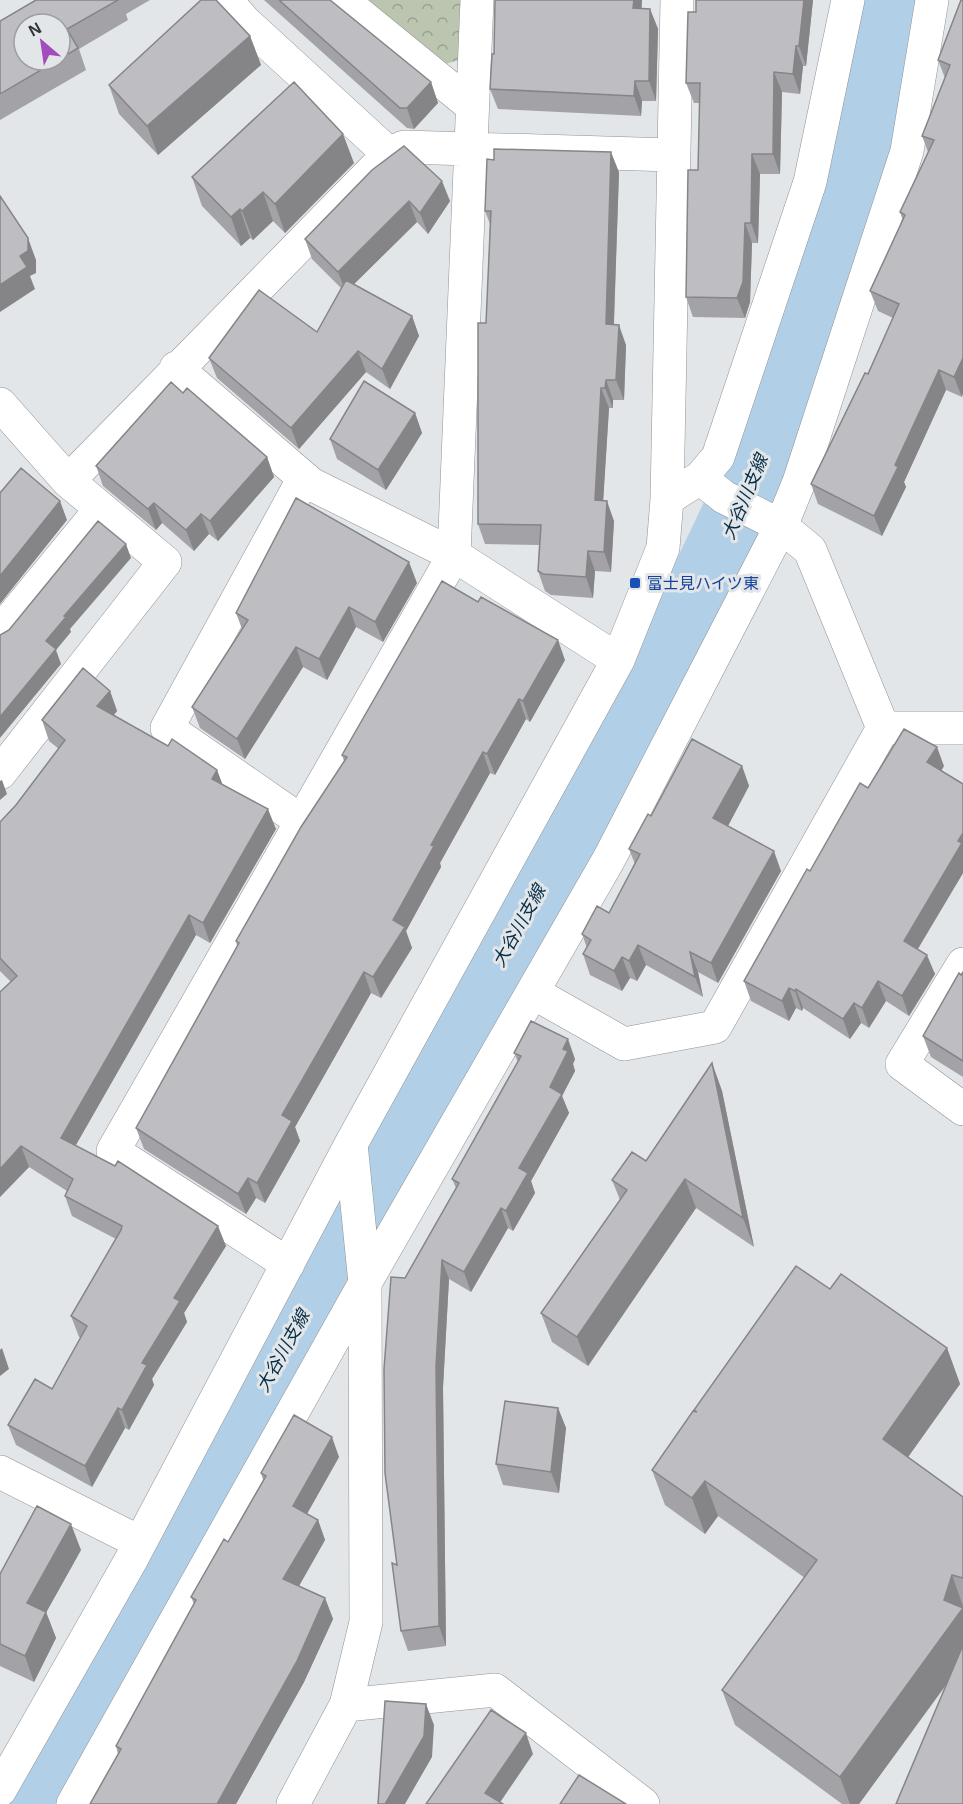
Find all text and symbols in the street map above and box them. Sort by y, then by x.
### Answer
north arrow [12,12,72,72]
text: N [26,19,44,40]
water label: 大谷川支線 [718,450,773,542]
place label: 富士見ハイツ東 [647,575,759,592]
marker: 富士見ハイツ東 [628,576,642,590]
water label: 大谷川支線 [488,880,551,970]
water label: 大谷川支線 [252,1305,315,1395]

